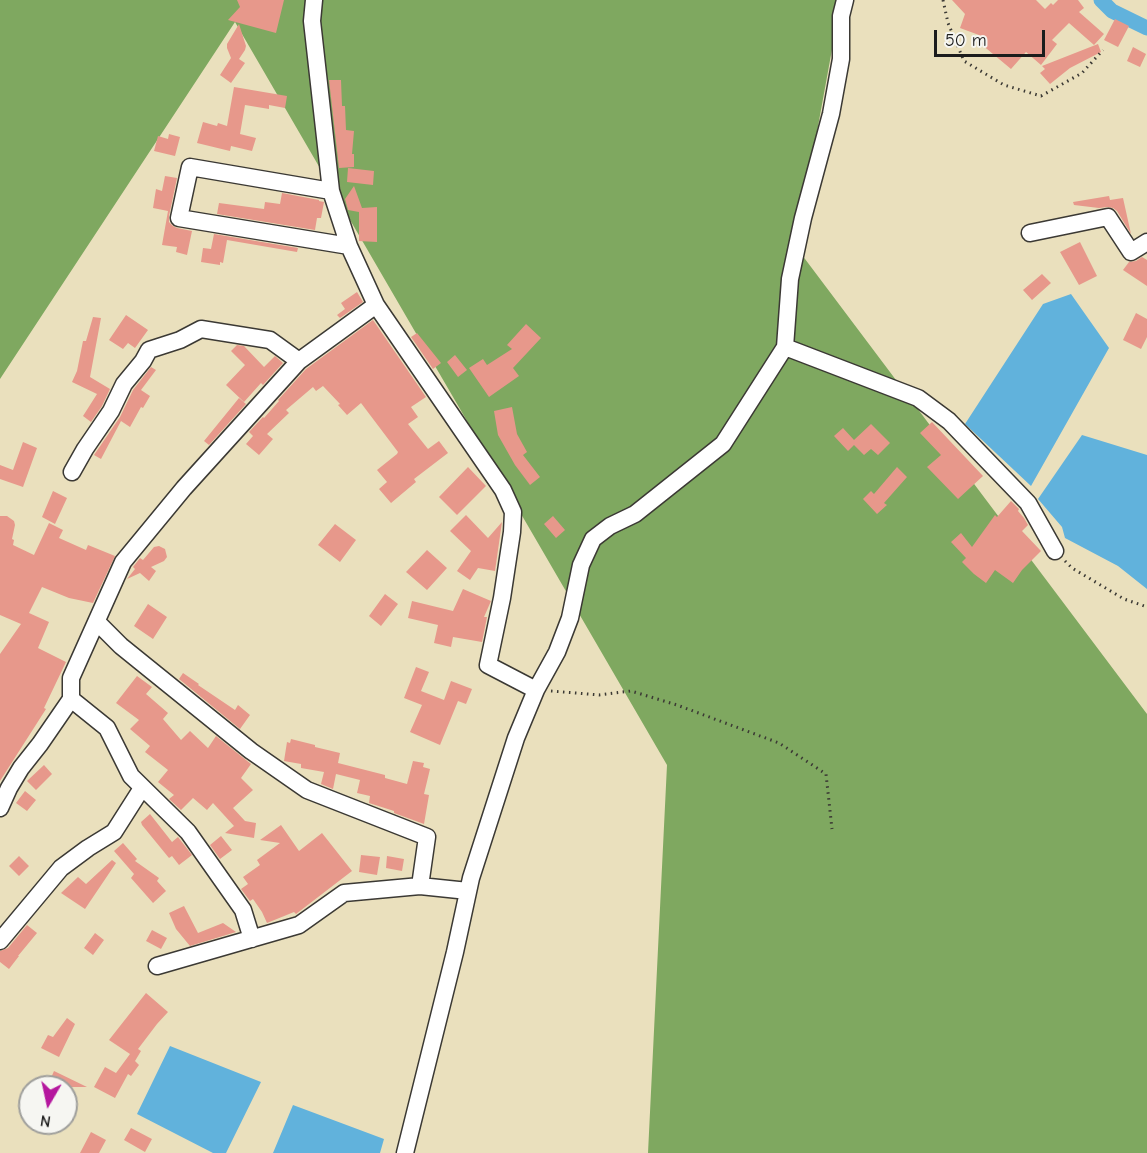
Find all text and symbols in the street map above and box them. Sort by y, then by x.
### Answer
scale bar [937,18,1048,56]
text: 50 m [945,30,987,51]
north arrow [18,1075,78,1135]
text: N [39,1111,52,1131]

